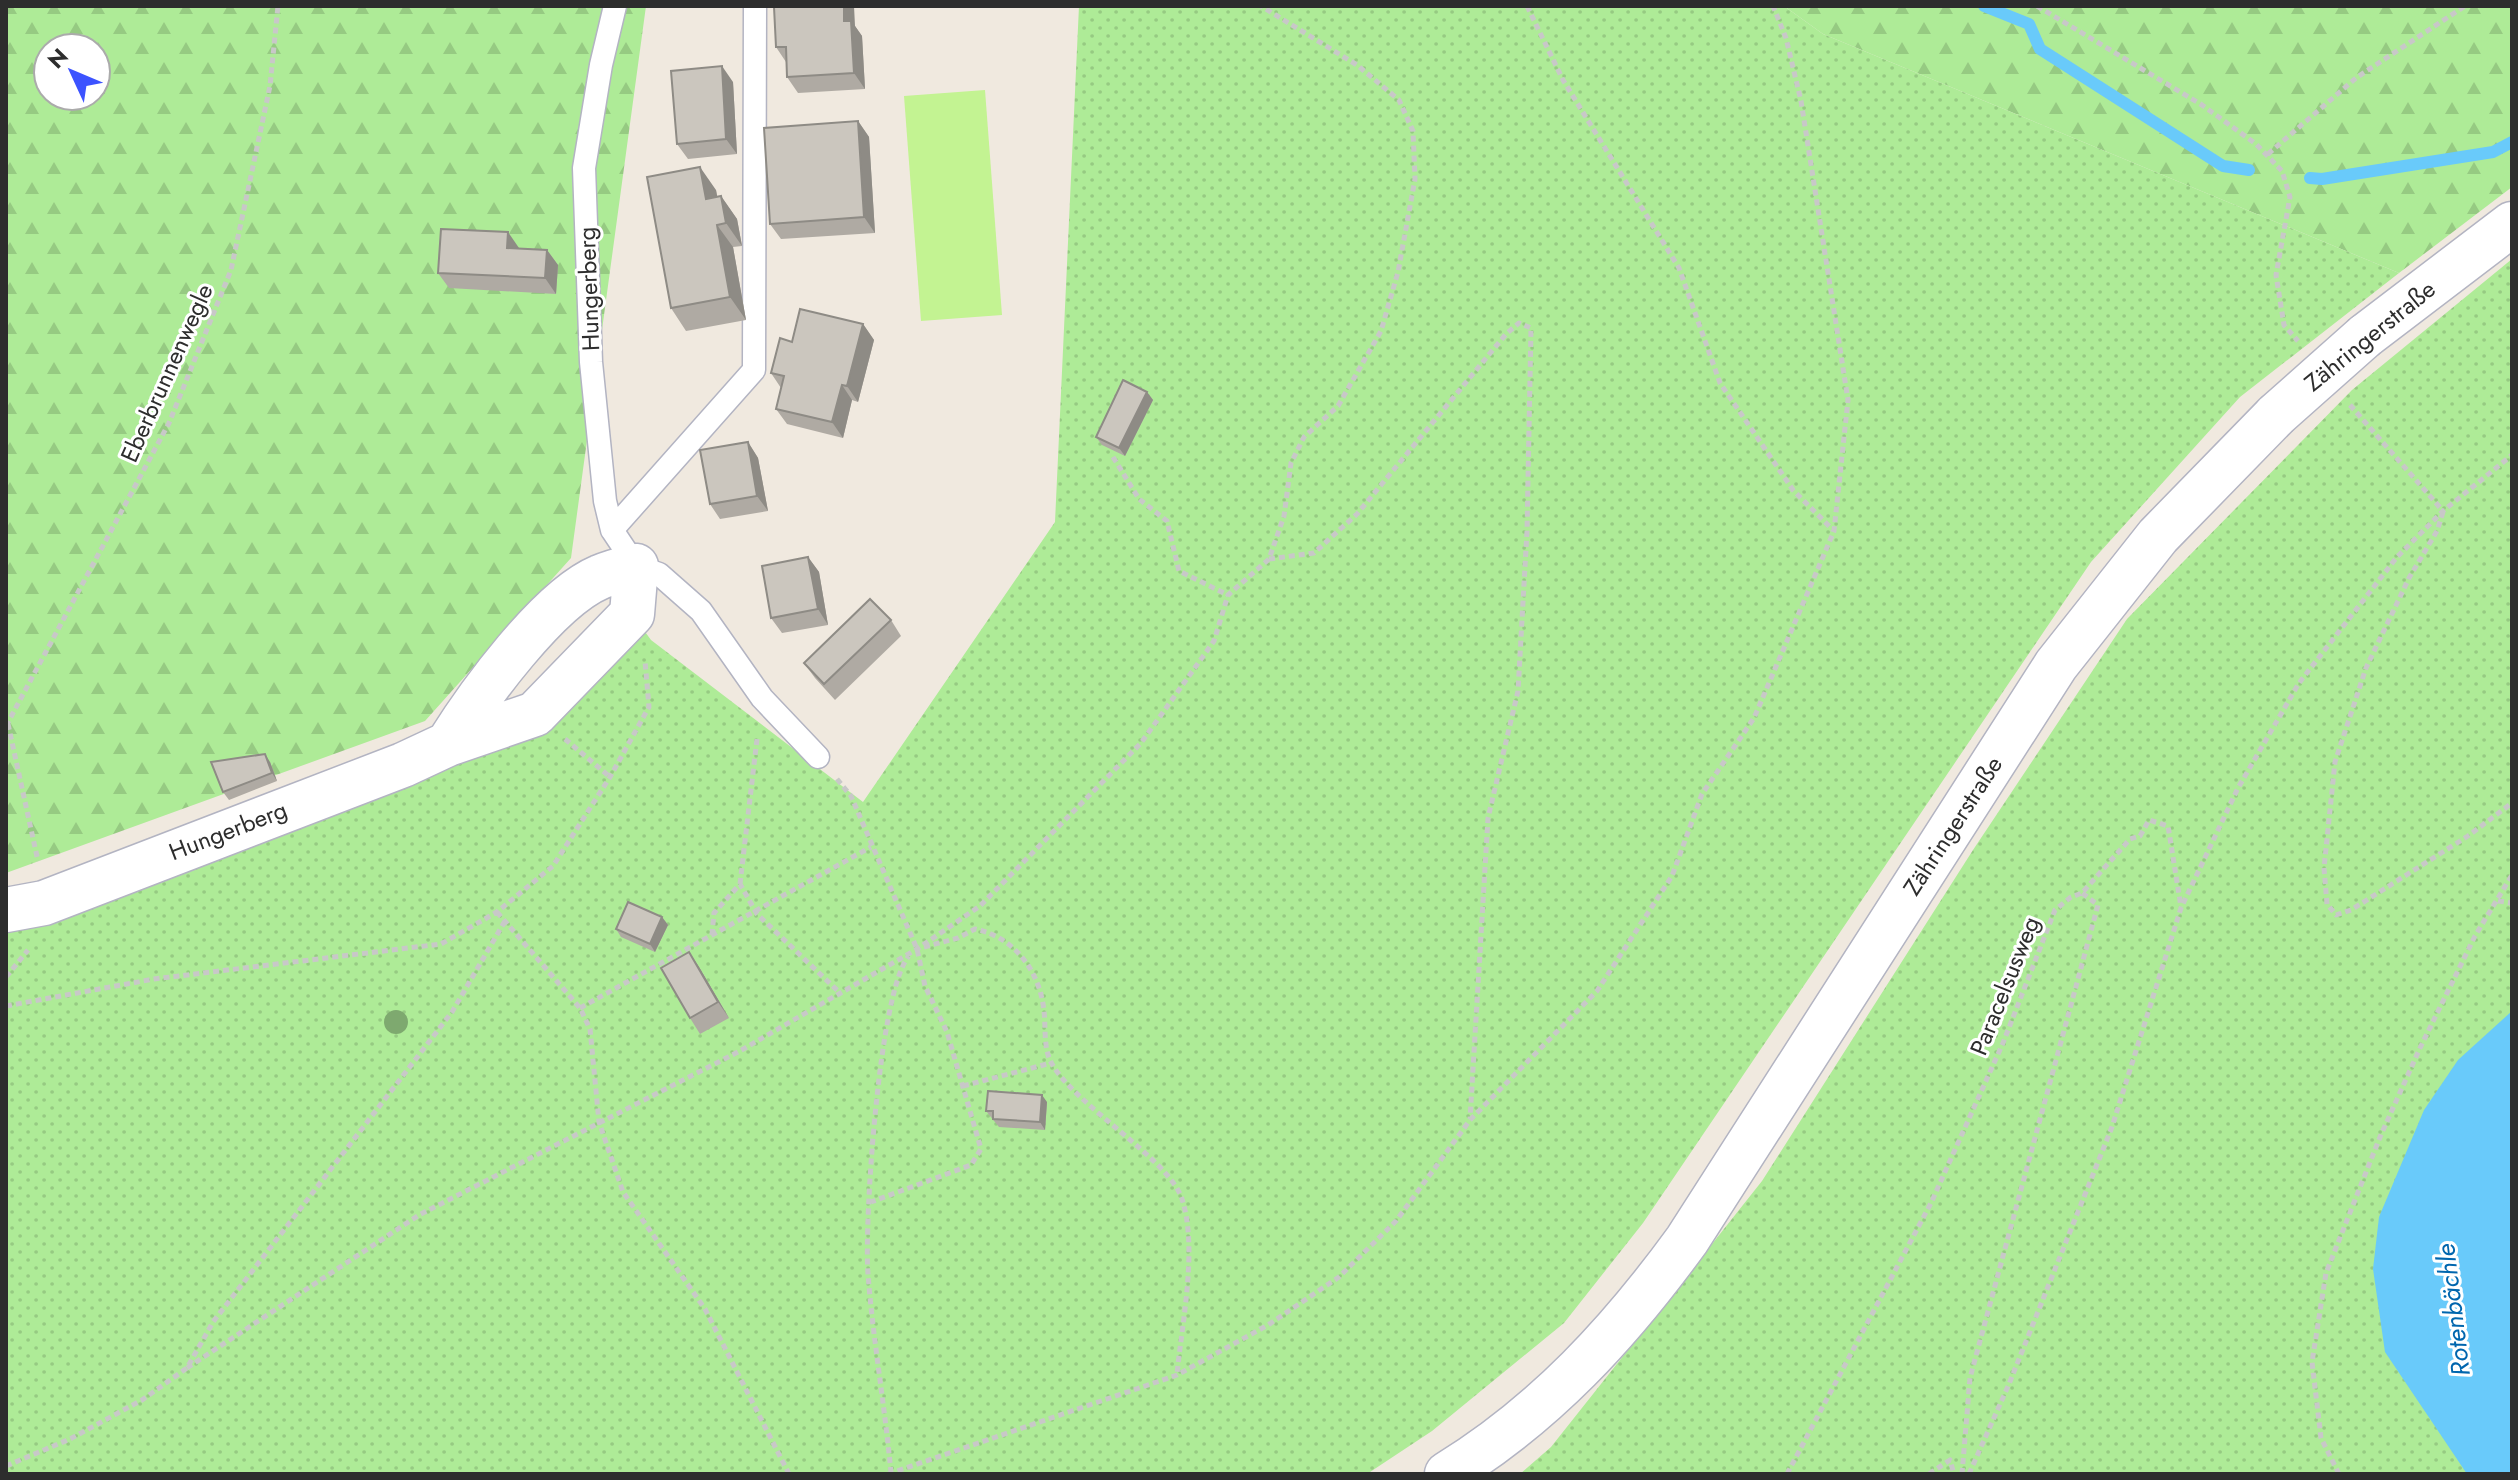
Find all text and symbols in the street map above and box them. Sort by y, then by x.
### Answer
north arrow [32,32,112,112]
text: N [40,41,75,76]
street label: Hungerberg [569,226,608,352]
street label: Zähringerstraße [2297,272,2443,399]
street label: Eberbrunnenwegle [112,278,222,468]
street label: Zähringerstraße [1894,749,2011,902]
street label: Hungerberg [164,792,292,869]
street label: Paracelsusweg [1961,911,2048,1060]
water label: Rotenbächle [2426,1242,2480,1378]

